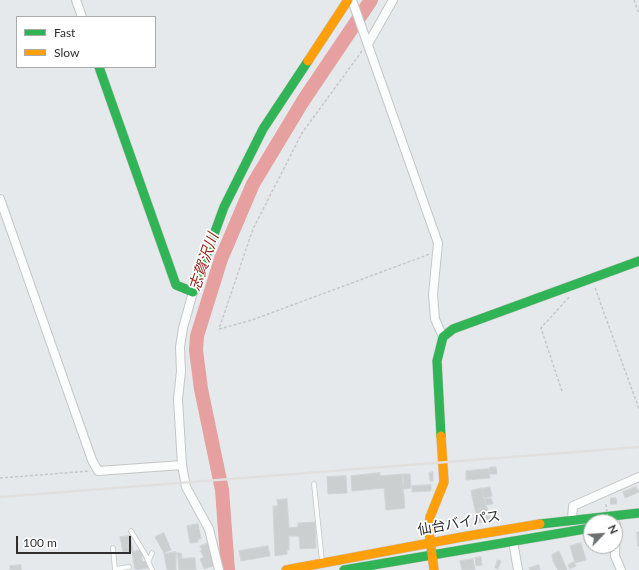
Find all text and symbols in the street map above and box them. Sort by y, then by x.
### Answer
legend [16,16,156,68]
text: Fast [54,25,75,40]
text: Slow [54,45,79,60]
water label: 志賀沢川 [186,231,222,293]
street label: 仙台バイパス [416,507,502,539]
north arrow [583,514,623,554]
text: N [606,523,621,536]
scale bar [18,528,133,554]
text: 100 m [23,535,57,550]

